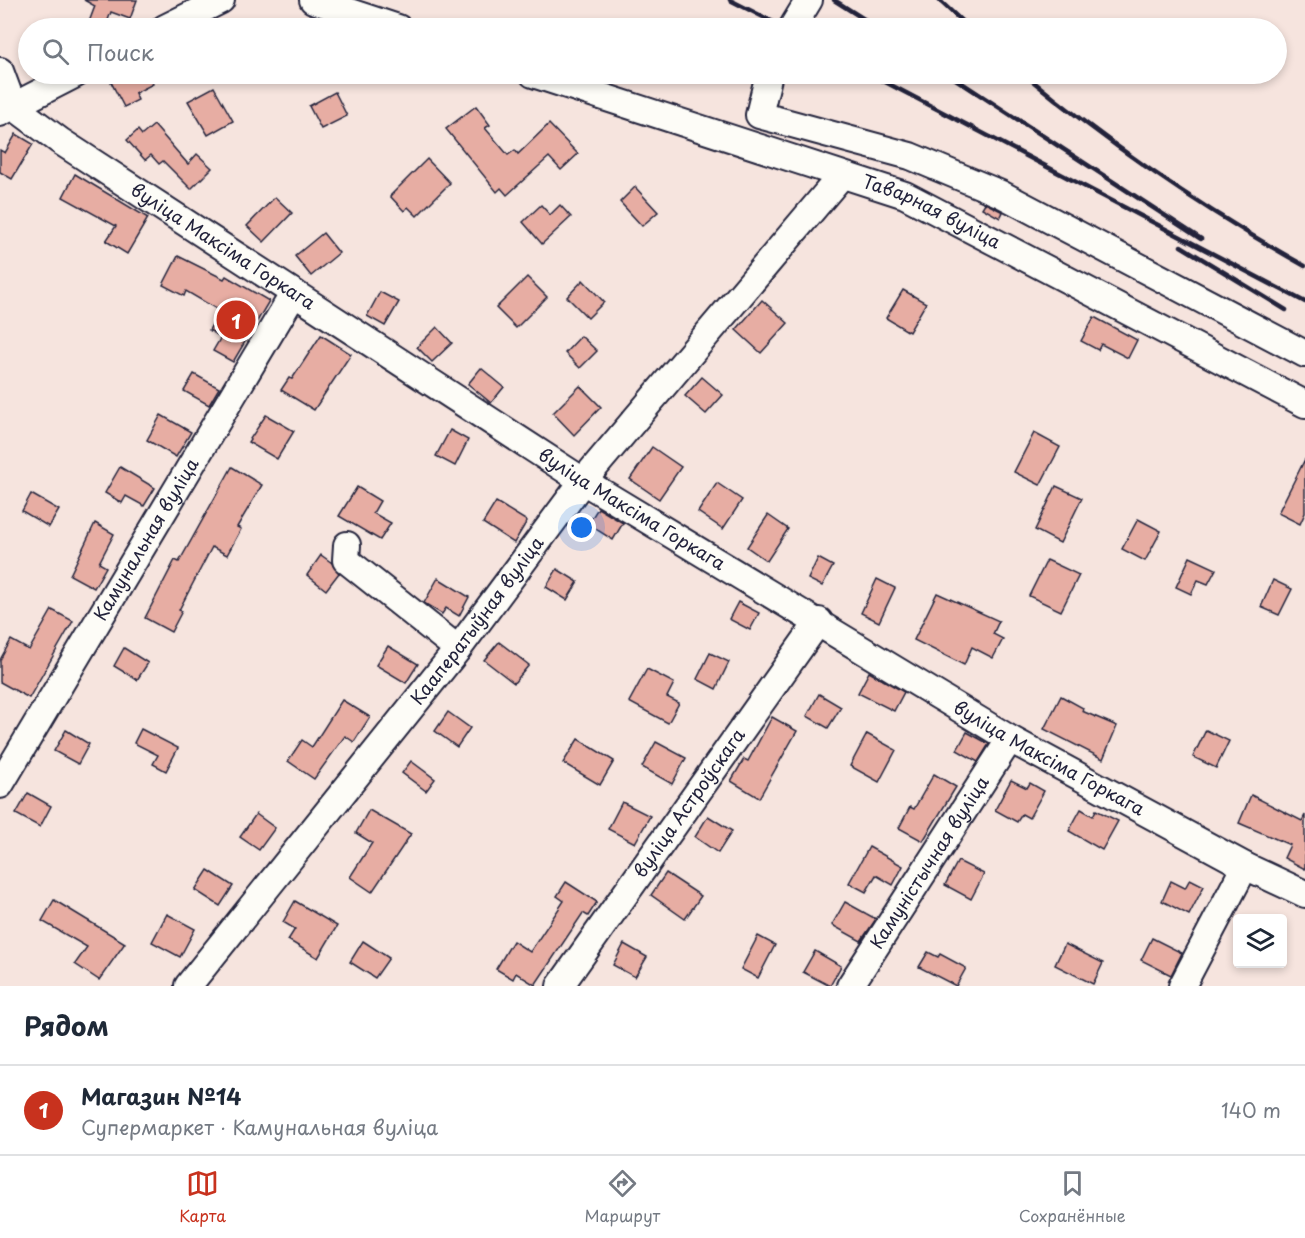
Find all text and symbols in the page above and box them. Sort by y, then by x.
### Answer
search box [18,18,1287,84]
icon: search [39,35,72,68]
text: Поиск [87,35,154,68]
street label: Таварная вуліца [859,167,1006,255]
street label: вуліца Максіма Горкага [126,176,322,316]
pin: 1 [216,298,256,342]
street label: вуліца Максіма Горкага [533,440,732,576]
street label: Камунальная вуліца [86,452,205,625]
your location [567,513,596,542]
street label: Кааператыўная вуліца [403,530,549,710]
street label: вуліца Максіма Горкага [949,693,1151,822]
street label: вуліца Астроўскага [626,722,751,883]
street label: Камуністычная вуліца [863,770,995,954]
map controls [1233,914,1287,968]
button: layers [1233,914,1287,968]
text: Рядом [24,1006,109,1045]
text: Магазин №14 [81,1079,241,1112]
text: 1 [39,1095,48,1125]
text: 140 m [1221,1095,1281,1125]
text: Супермаркет · Камунальная вуліца [81,1112,438,1142]
tab: Карта [179,1167,226,1227]
tab: Маршрут [585,1167,660,1227]
tab: Сохранённые [1019,1167,1126,1227]

